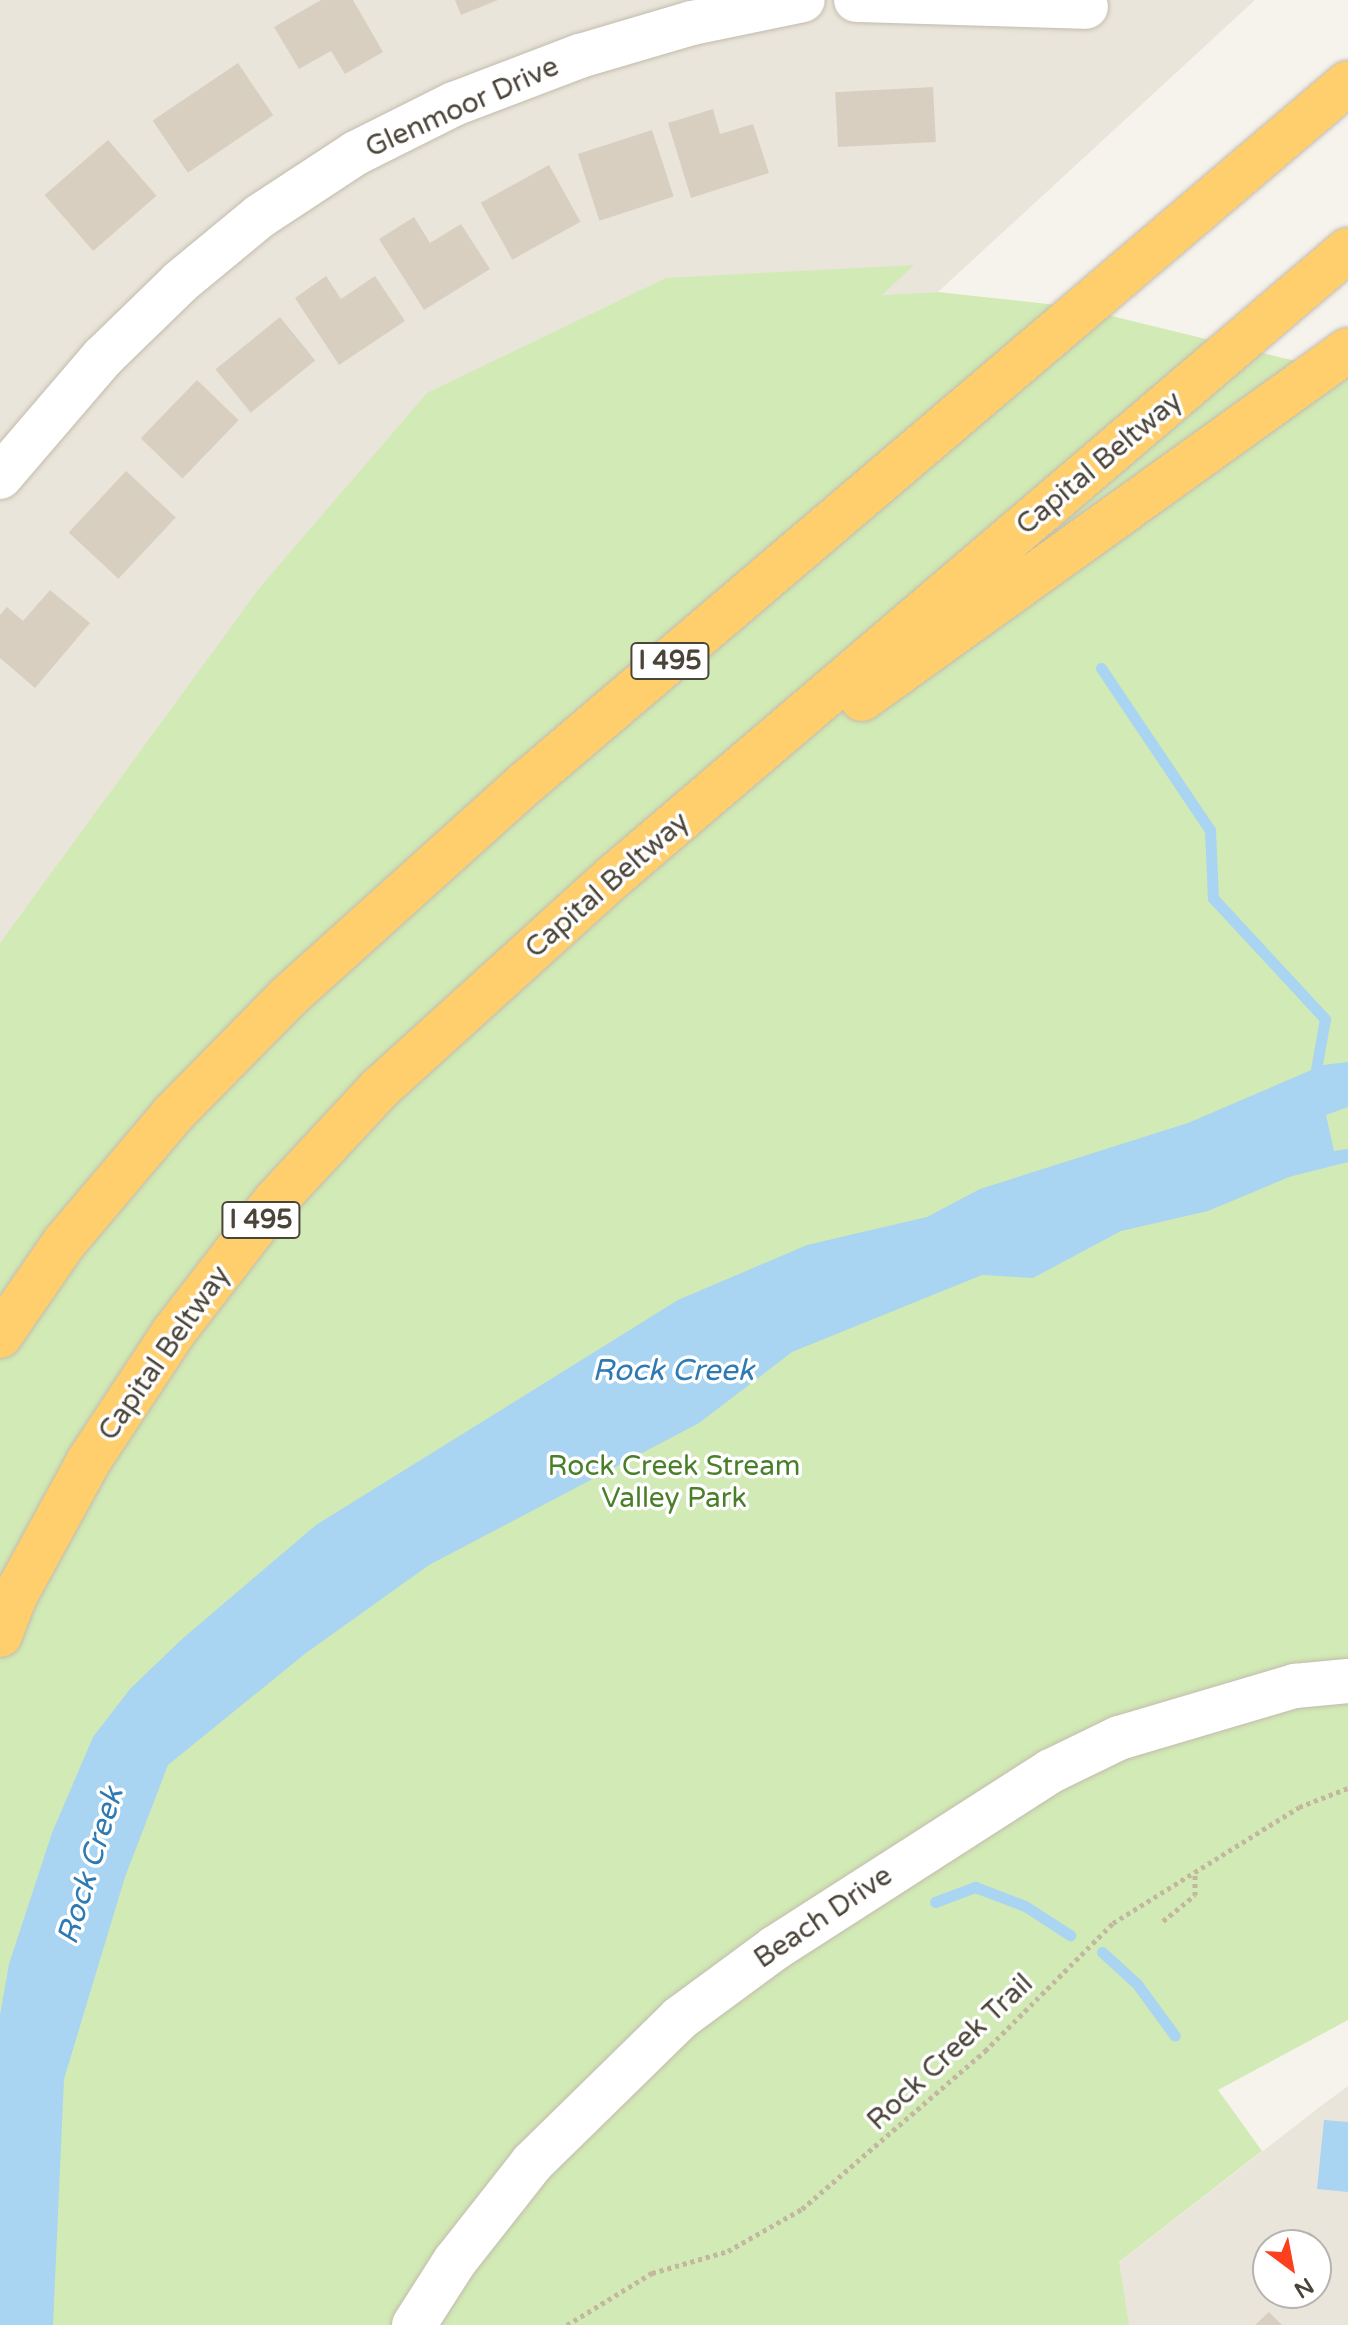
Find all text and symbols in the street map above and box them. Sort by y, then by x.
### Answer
street label: Glenmoor Drive [360,49,564,165]
street label: Capital Beltway [1009,384,1189,542]
road number: I 495 [630,639,710,683]
street label: Capital Beltway [518,805,696,965]
road number: I 495 [221,1198,301,1242]
street label: Capital Beltway [91,1259,237,1447]
water label: Rock Creek [592,1353,754,1389]
park label: Rock Creek Stream Valley Park [547,1449,801,1515]
water label: Rock Creek [50,1783,132,1949]
street label: Beach Drive [748,1859,898,1975]
street label: Rock Creek Trail [860,1967,1040,2137]
north arrow [1252,2229,1332,2309]
text: N [1289,2272,1318,2303]

